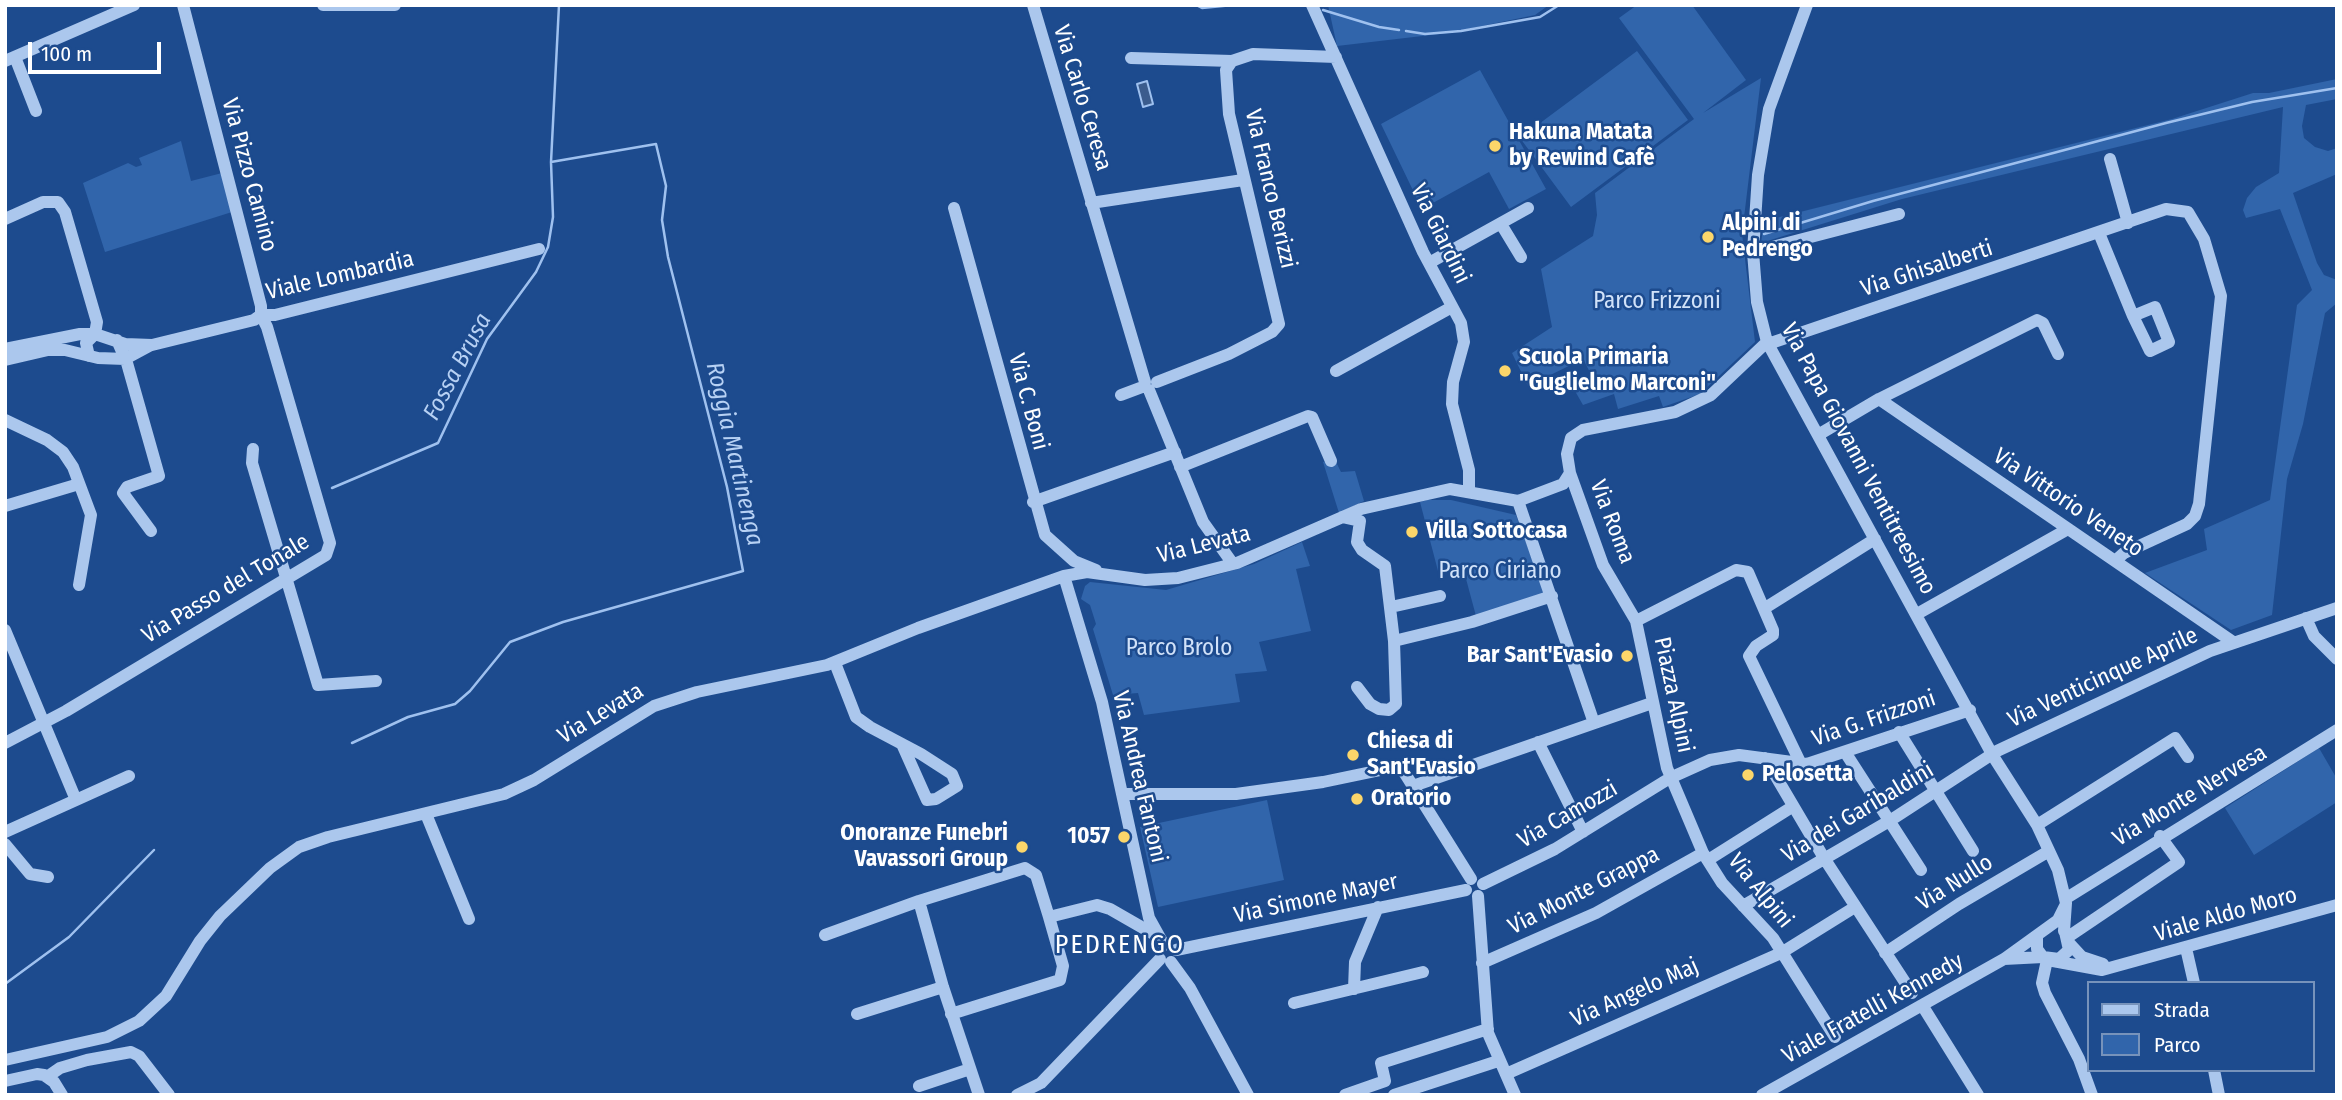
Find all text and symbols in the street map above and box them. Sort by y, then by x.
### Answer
street label: Via Carlo Ceresa [1047,22,1117,174]
scale bar [32,28,164,72]
text: 100 m [41,41,92,67]
street label: Via Pizzo Camino [215,95,283,255]
street label: Via Franco Berizzi [1238,107,1302,271]
place label: Hakuna Matata by Rewind Cafè [1509,119,1655,173]
marker: Hakuna Matata by Rewind Cafè [1487,138,1503,154]
street label: Via Giardini [1404,179,1476,289]
place label: Alpini di Pedrengo [1722,210,1813,264]
marker: Alpini di Pedrengo [1700,229,1716,245]
street label: Via Ghisalberti [1858,235,1996,303]
street label: Viale Lombardia [263,246,417,306]
park label: Parco Frizzoni [1593,288,1721,316]
water label: Fossa Brusa [418,309,498,425]
street label: Via Papa Giovanni Ventitreesimo [1775,319,1941,599]
place label: Scuola Primaria "Guglielmo Marconi" [1519,344,1716,398]
street label: Via C. Boni [1002,351,1054,453]
water label: Roggia Martinenga [699,359,769,549]
marker: Scuola Primaria "Guglielmo Marconi" [1497,363,1513,379]
street label: Via Vittorio Veneto [1988,443,2148,563]
street label: Via Roma [1583,476,1641,568]
place label: Villa Sottocasa [1426,518,1567,546]
street label: Via Levata [1155,520,1253,570]
marker: Villa Sottocasa [1404,524,1420,540]
street label: Via Passo del Tonale [137,528,315,650]
park label: Parco Ciriano [1438,558,1562,586]
street label: Via Venticinque Aprile [2004,622,2202,734]
park label: Parco Brolo [1126,635,1232,663]
street label: Piazza Alpini [1647,635,1699,755]
place label: Bar Sant'Evasio [1467,642,1613,670]
marker: Bar Sant'Evasio [1619,648,1635,664]
street label: Via Levata [553,678,649,750]
street label: Via G. Frizzoni [1809,685,1939,753]
street label: Via Andrea Fantoni [1106,689,1172,865]
place label: Chiesa di Sant'Evasio [1367,728,1476,782]
street label: Via Monte Nervesa [2108,739,2272,853]
marker: Chiesa di Sant'Evasio [1345,747,1361,763]
street label: Via dei Garibaldini [1777,757,1939,869]
place label: Pelosetta [1762,761,1853,789]
marker: Pelosetta [1740,767,1756,783]
street label: Via Camozzi [1513,775,1623,855]
place label: Oratorio [1371,785,1451,813]
marker: Oratorio [1349,791,1365,807]
place label: Onoranze Funebri Vavassori Group [840,820,1008,874]
place label: 1057 [1067,823,1110,851]
marker: 1057 [1116,829,1132,845]
marker: Onoranze Funebri Vavassori Group [1014,839,1030,855]
street label: Via Monte Grappa [1504,841,1664,941]
street label: Via Alpini [1721,848,1799,934]
street label: Via Nullo [1912,849,1998,917]
street label: Via Simone Mayer [1232,868,1400,930]
street label: Viale Aldo Moro [2152,881,2300,949]
district label: PEDRENGO [1056,930,1184,962]
street label: Viale Fratelli Kennedy [1778,948,1968,1070]
street label: Via Angelo Maj [1567,953,1703,1033]
legend [2086,981,2314,1072]
text: Strada [2154,997,2210,1023]
text: Parco [2154,1032,2201,1058]

